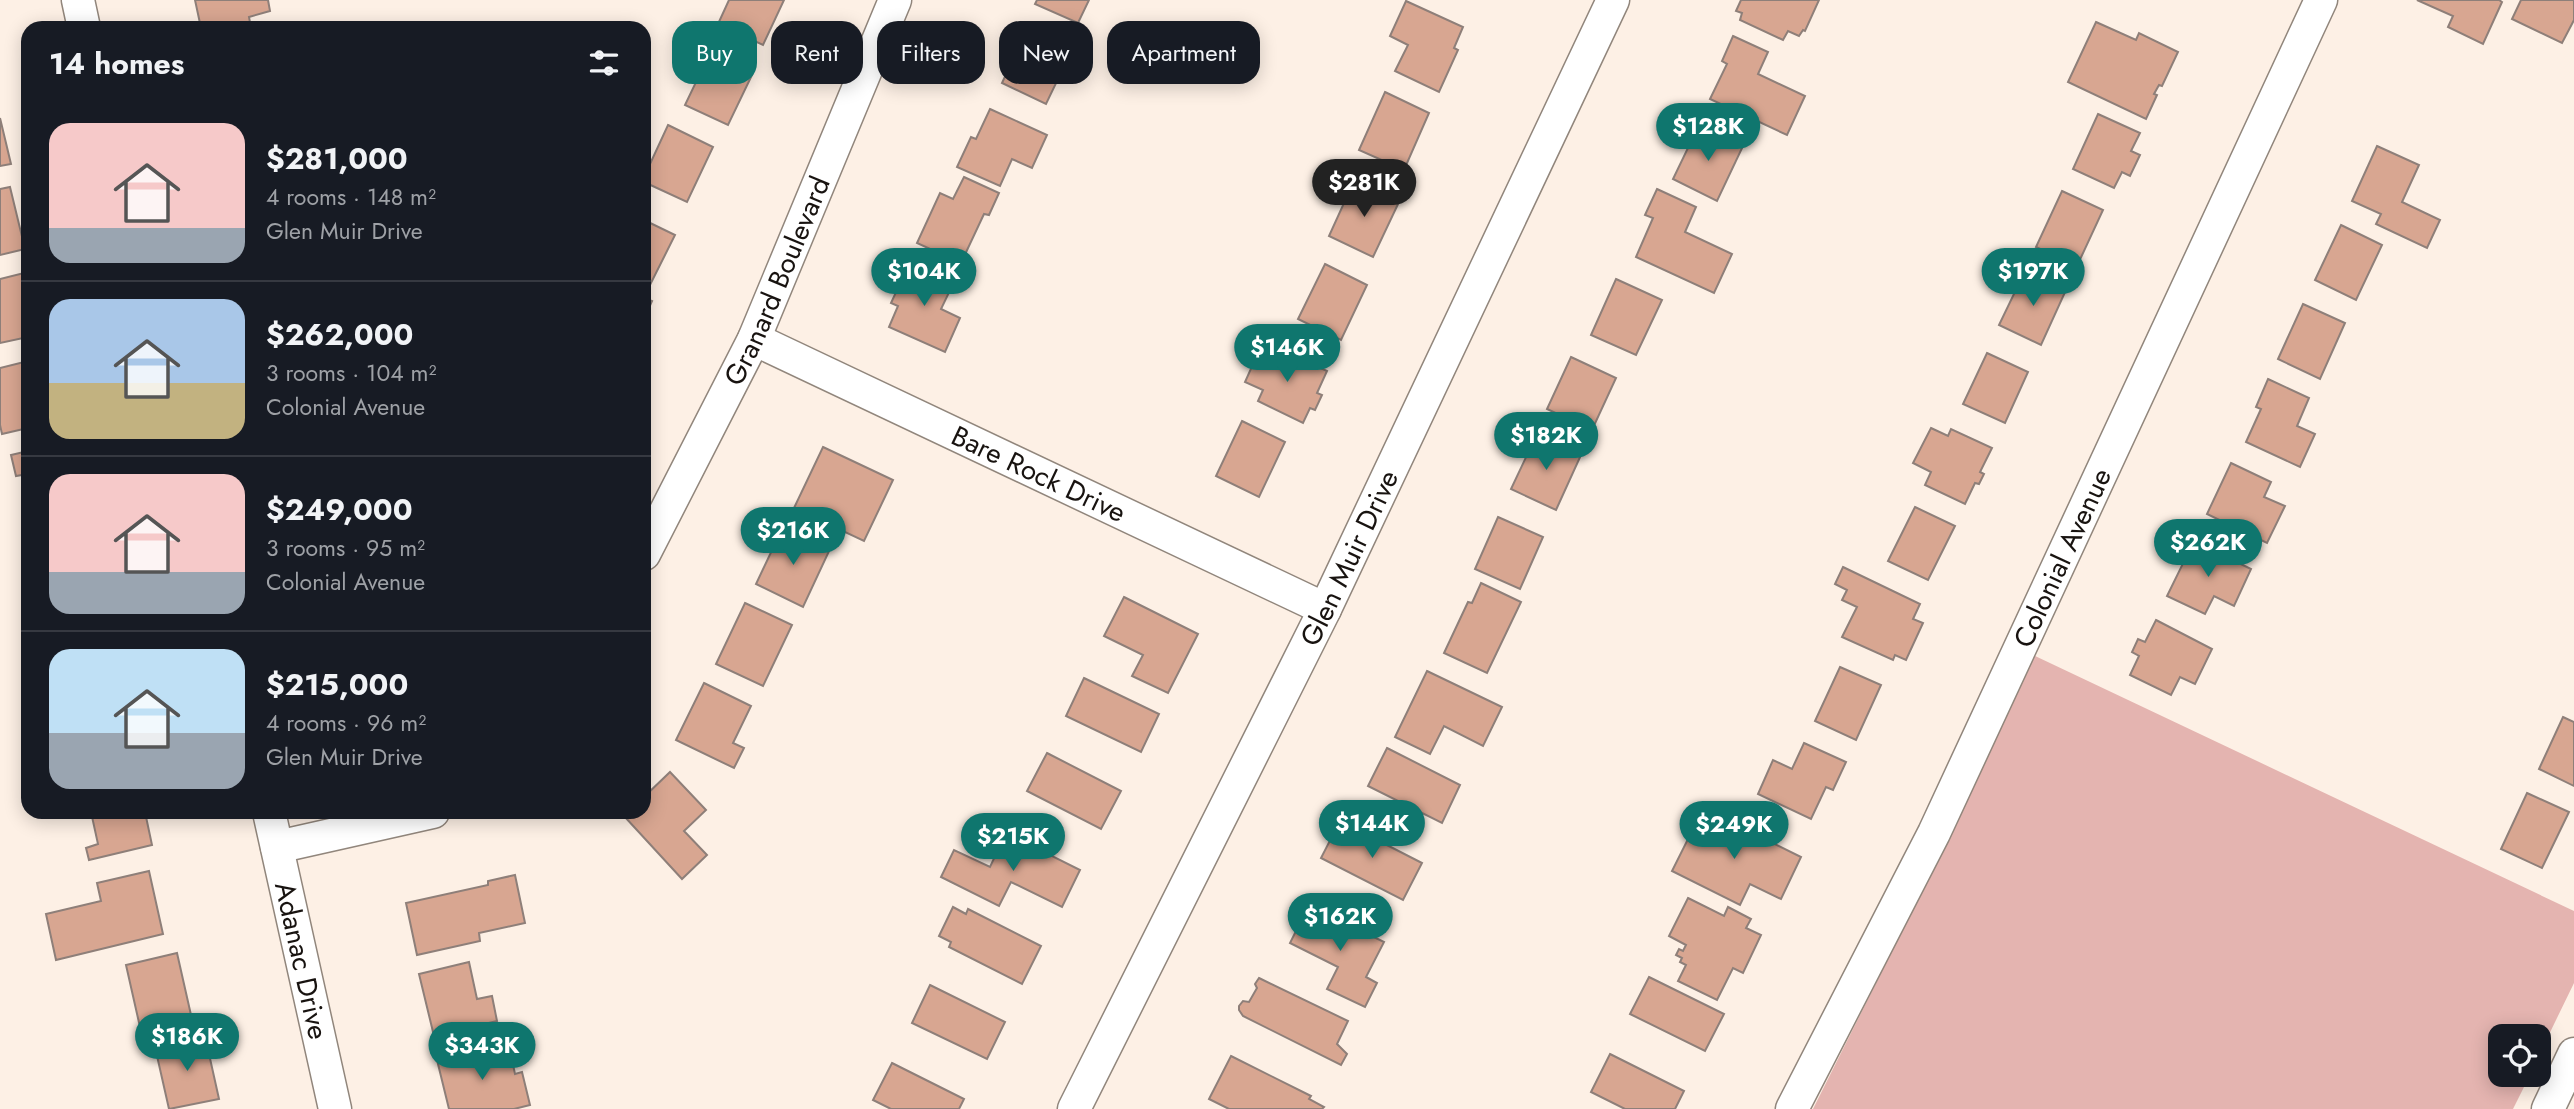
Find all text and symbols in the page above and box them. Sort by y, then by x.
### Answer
chip: Buy [672,21,757,84]
chip: Rent [771,21,863,84]
chip: Filters [877,21,985,84]
chip: New [999,21,1093,84]
chip: Apartment [1107,21,1260,84]
text: 14 homes [49,42,184,85]
icon: filters [585,44,623,82]
pin: $128K [1659,104,1757,163]
text: $128K [1672,109,1744,143]
text: $281,000 [266,137,408,180]
icon: home [105,151,189,235]
pin: $281K [1315,160,1413,219]
text: $281K [1328,165,1400,199]
street label: Granard Boulevard [713,170,840,393]
text: 4 rooms · 148 m² [266,180,436,214]
text: Glen Muir Drive [266,214,423,248]
pin: $104K [875,248,973,308]
pin: $197K [1984,248,2082,308]
text: $104K [887,254,961,288]
text: $197K [1998,254,2068,288]
text: $262,000 [266,313,413,356]
pin: $146K [1238,324,1336,384]
icon: home [105,327,189,411]
text: $146K [1250,330,1324,364]
text: 3 rooms · 104 m² [266,356,436,390]
text: Colonial Avenue [266,390,425,424]
pin: $182K [1497,412,1595,472]
street label: Bare Rock Drive [945,415,1133,532]
text: $182K [1510,418,1582,452]
street label: Colonial Avenue [2003,461,2121,654]
street label: Glen Muir Drive [1289,463,1408,653]
text: $249,000 [266,488,413,531]
icon: home [105,502,189,586]
pin: $216K [744,508,842,567]
text: $216K [757,513,829,547]
pin: $262K [2159,520,2257,579]
text: $262K [2170,525,2246,559]
text: 3 rooms · 95 m² [266,531,425,565]
text: Colonial Avenue [266,565,425,599]
text: $215,000 [266,663,408,706]
icon: home [105,677,189,761]
text: 4 rooms · 96 m² [266,706,426,740]
text: Glen Muir Drive [266,740,423,774]
pin: $144K [1323,800,1421,860]
pin: $249K [1685,802,1783,861]
text: $144K [1335,806,1409,840]
text: $249K [1696,807,1772,841]
pin: $215K [964,814,1062,873]
text: $215K [977,819,1049,853]
street label: Adanac Drive [265,878,339,1043]
pin: $162K [1291,894,1389,953]
text: $162K [1304,899,1376,933]
pin: $186K [138,1014,236,1073]
text: $186K [151,1019,223,1053]
pin: $343K [433,1023,531,1082]
map controls [2488,1024,2551,1087]
button: locate [2488,1024,2551,1087]
text: $343K [444,1028,520,1062]

